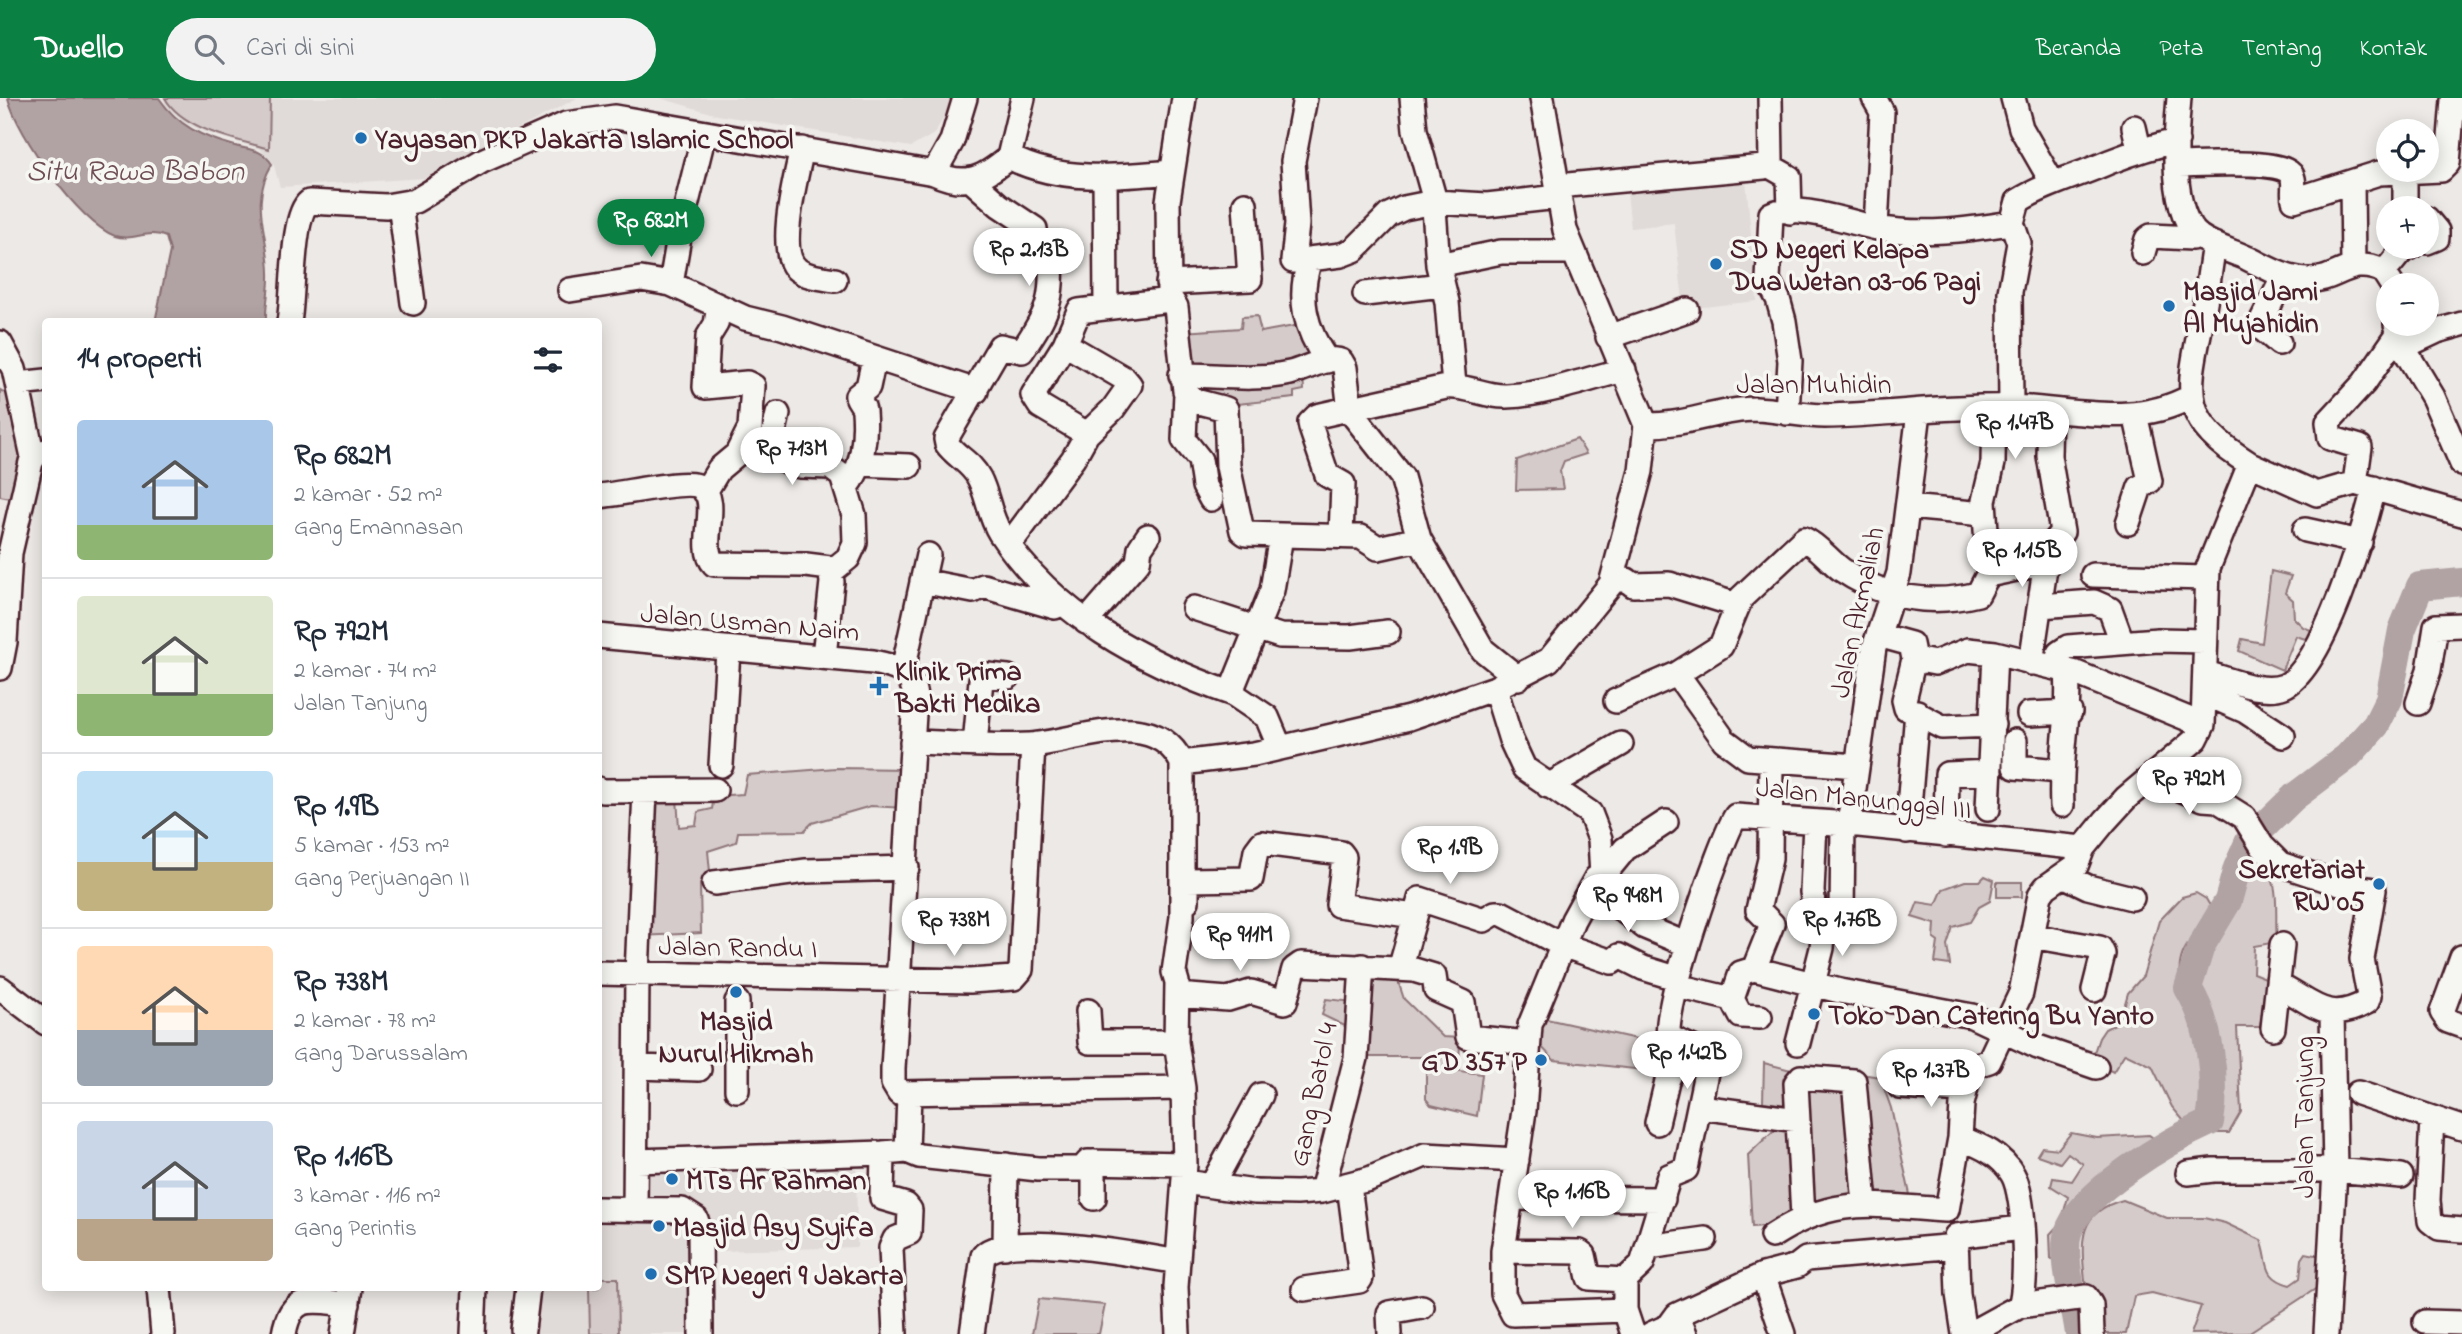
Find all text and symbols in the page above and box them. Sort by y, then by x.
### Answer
search box [166,18,656,81]
text: Dwello [35,25,124,73]
icon: search [190,30,228,68]
text: Cari di sini [246,30,355,68]
text: Beranda [2036,32,2121,67]
text: Peta [2159,32,2204,67]
text: Tentang [2242,32,2322,67]
text: Kontak [2360,32,2427,67]
map controls [2376,119,2439,336]
button: locate [2376,119,2439,182]
place label: Yayasan PKP Jakarta Islamic School [374,121,794,162]
marker: Yayasan PKP Jakarta Islamic School [353,130,369,146]
water label: Situ Rawa Babon [26,151,245,195]
button: + [2376,196,2439,259]
pin: Rp 682M [586,200,716,259]
text: Rp 682M [613,205,689,238]
pin: Rp 2.13B [957,228,1101,288]
place label: SD Negeri Kelapa Dua Wetan 03-06 Pagi [1728,231,1981,305]
text: Rp 2.13B [989,234,1069,267]
marker: SD Negeri Kelapa Dua Wetan 03-06 Pagi [1708,256,1724,272]
place label: Masjid Jami Al Mujahidin [2183,273,2319,346]
button: − [2376,273,2439,336]
marker: Masjid Jami Al Mujahidin [2161,298,2177,314]
text: 14 properti [77,338,202,382]
icon: filters [529,341,567,379]
street label: Jalan Muhidin [1736,366,1892,407]
pin: Rp 1.47B [1943,402,2087,461]
text: Rp 1.47B [1976,407,2054,440]
pin: Rp 713M [727,428,857,487]
text: Rp 713M [756,433,828,466]
text: Rp 682M [294,435,392,479]
icon: home [133,448,217,532]
text: 2 kamar · 52 m² [294,479,443,512]
text: Gang Emannasan [294,512,463,545]
street label: Jalan Akmaliah [1821,523,1898,702]
pin: Rp 1.15B [1950,530,2094,589]
text: Rp 1.15B [1983,535,2061,568]
street label: Jalan Usman Naim [638,594,861,654]
text: Rp 792M [294,611,389,655]
icon: home [133,624,217,708]
place label: Klinik Prima Bakti Medika [893,653,1040,726]
text: 2 kamar · 74 m² [294,655,437,688]
marker: Klinik Prima Bakti Medika [869,676,889,696]
text: Jalan Tanjung [294,688,427,721]
pin: Rp 792M [2124,758,2254,817]
text: Rp 792M [2153,763,2225,796]
street label: Jalan Manunggal III [1754,769,1974,832]
text: Rp 1.9B [294,786,379,830]
icon: home [133,799,217,883]
pin: Rp 1.9B [1385,826,1515,886]
text: 5 kamar · 153 m² [294,830,450,863]
text: Rp 1.9B [1417,832,1483,865]
place label: Sekretariat RW 05 [2238,851,2366,924]
text: Gang Perjuangan II [294,863,470,896]
pin: Rp 948M [1563,874,1693,934]
marker: Sekretariat RW 05 [2371,876,2387,892]
text: Rp 948M [1593,880,1663,913]
pin: Rp 738M [889,898,1019,958]
pin: Rp 1.76B [1770,898,1914,958]
text: Rp 738M [918,904,990,937]
text: Rp 1.76B [1803,904,1881,937]
pin: Rp 911M [1175,914,1305,973]
text: Rp 911M [1207,919,1273,952]
street label: Jalan Randu I [658,928,818,971]
text: Rp 738M [294,961,389,1005]
icon: home [133,974,217,1058]
marker: Masjid Nurul Hikmah [728,984,744,1000]
place label: Toko Dan Catering Bu Yanto [1828,997,2154,1039]
place label: Masjid Nurul Hikmah [659,1003,813,1076]
text: 2 kamar · 78 m² [294,1005,436,1038]
marker: Toko Dan Catering Bu Yanto [1806,1006,1822,1022]
street label: Gang Batol 4 [1280,1018,1351,1171]
pin: Rp 1.42B [1615,1032,1759,1091]
street label: Jalan Tanjung [2286,1036,2327,1198]
text: Rp 1.42B [1647,1037,1727,1070]
text: Gang Darussalam [294,1038,468,1071]
place label: GD 357 P [1421,1043,1527,1084]
pin: Rp 1.37B [1859,1049,2003,1109]
marker: GD 357 P [1533,1052,1549,1068]
text: Rp 1.37B [1892,1055,1970,1088]
text: Rp 1.16B [294,1136,393,1180]
icon: home [133,1149,217,1233]
place label: MTs Ar Rahman [686,1162,867,1203]
pin: Rp 1.16B [1500,1170,1644,1230]
marker: MTs Ar Rahman [664,1171,680,1187]
text: Rp 1.16B [1534,1176,1610,1209]
text: 3 kamar · 116 m² [294,1180,441,1213]
place label: Masjid Asy Syifa [673,1209,874,1250]
text: Gang Perintis [294,1213,417,1246]
marker: Masjid Asy Syifa [651,1218,667,1234]
place label: SMP Negeri 9 Jakarta [665,1257,904,1299]
marker: SMP Negeri 9 Jakarta [643,1266,659,1282]

